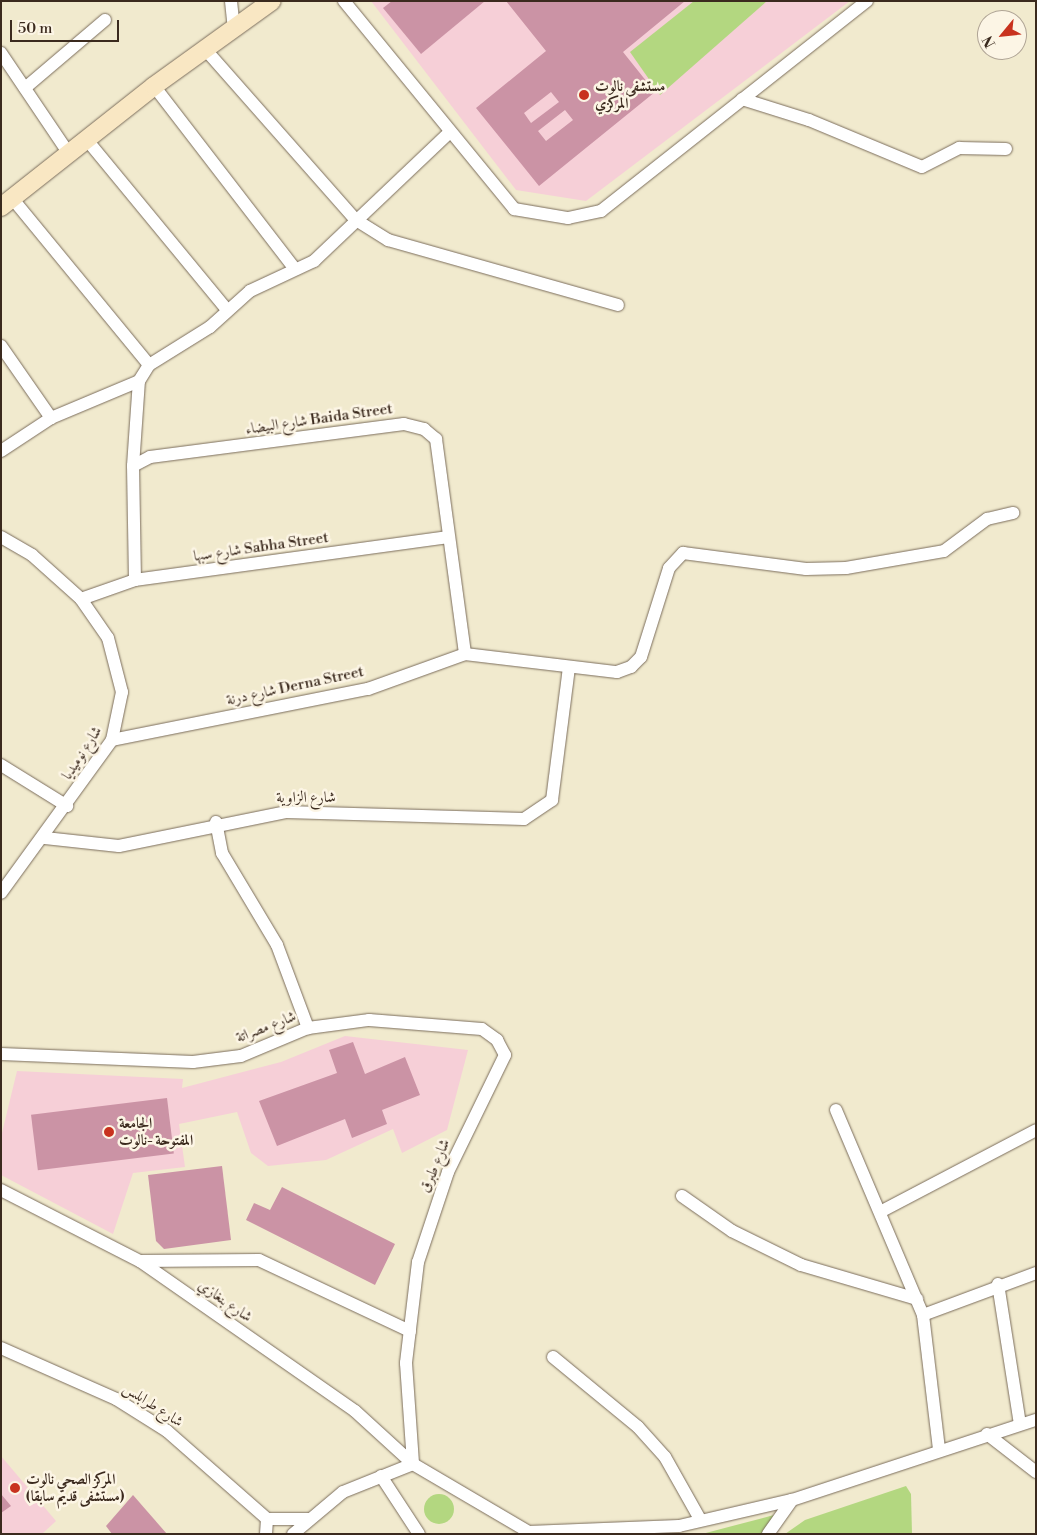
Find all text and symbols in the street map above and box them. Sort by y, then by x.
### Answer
scale bar [12,10,121,42]
north arrow [977,10,1027,60]
text: 50 m [18,19,52,38]
text: N [979,32,1000,51]
place label: مستشفى نالوت المركزي [595,77,665,112]
marker: مستشفى نالوت المركزي [577,88,591,102]
street label: شارع البيضاء Baida Street [244,400,394,438]
street label: شارع سبها Sabha Street [192,529,330,565]
street label: شارع درنة Derna Street [225,663,365,709]
street label: شارع نوميديا [58,723,106,783]
street label: شارع الزاوية [276,789,336,807]
street label: شارع مصراتة [234,1007,298,1047]
place label: الجامعة المفتوحة -نالوت [119,1114,193,1149]
marker: الجامعة المفتوحة -نالوت [103,1126,115,1138]
street label: شارع طبرق [416,1137,454,1195]
street label: شارع بنغازي [195,1276,255,1326]
street label: شارع طرابلس [120,1379,186,1431]
place label: المركز الصحي نالوت (مستشفى قديم سابقا) [26,1470,124,1505]
marker: المركز الصحي نالوت (مستشفى قديم سابقا) [8,1481,22,1495]

